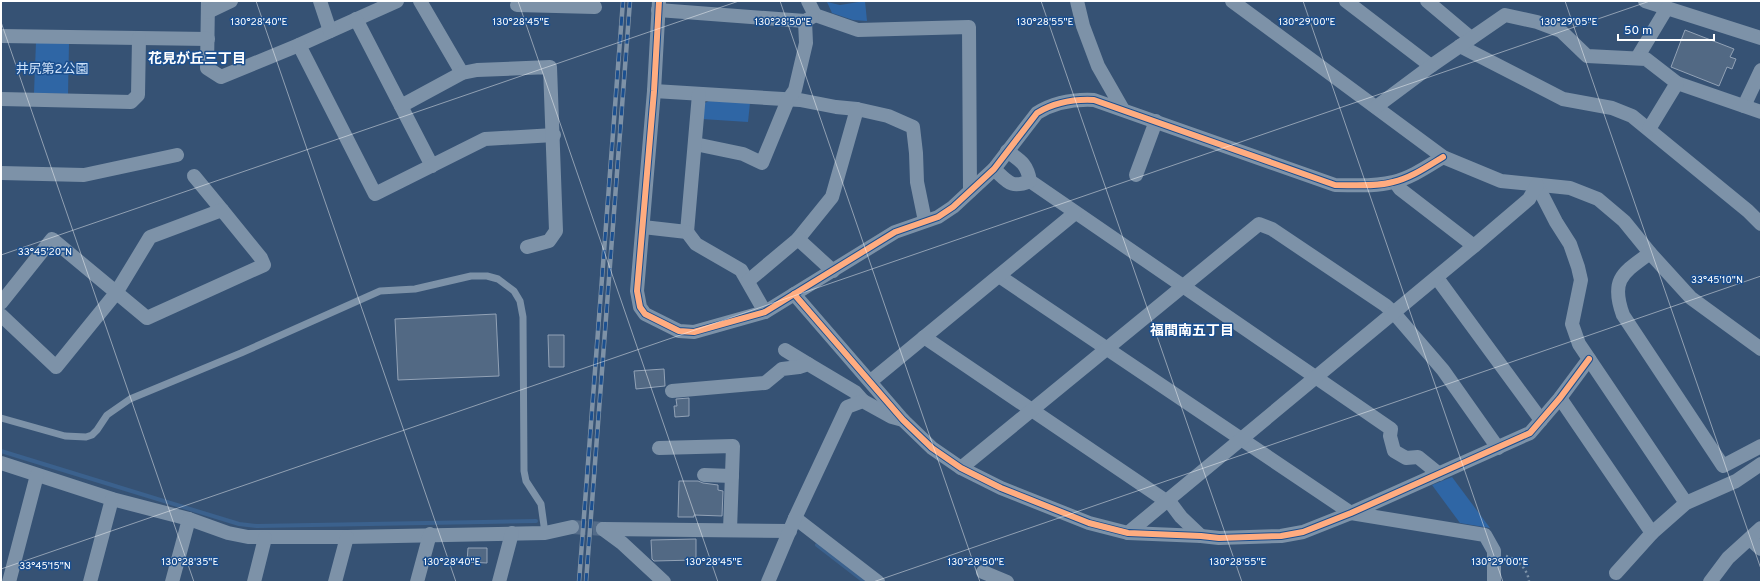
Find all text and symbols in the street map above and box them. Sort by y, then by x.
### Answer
text: 130°28'40"E [230,16,288,29]
text: 130°28'45"E [493,16,549,29]
text: 130°28'50"E [754,16,812,29]
text: 130°28'55"E [1017,16,1073,29]
text: 130°29'00"E [1278,16,1336,29]
text: 130°29'05"E [1540,16,1598,29]
scale bar [1618,16,1714,42]
text: 50 m [1624,23,1652,39]
district label: 花見が丘三丁目 [148,50,246,68]
park label: 井尻第2公園 [16,62,88,78]
text: 33°45'20"N [18,246,72,259]
text: 33°45'10"N [1691,274,1743,287]
district label: 福間南五丁目 [1150,323,1234,340]
text: 130°28'35"E [162,556,218,569]
text: 130°28'40"E [423,556,481,569]
text: 130°28'45"E [686,556,742,569]
text: 130°28'50"E [947,556,1005,569]
text: 130°28'55"E [1210,556,1266,569]
text: 130°29'00"E [1471,556,1529,569]
text: 33°45'15"N [19,560,71,573]

